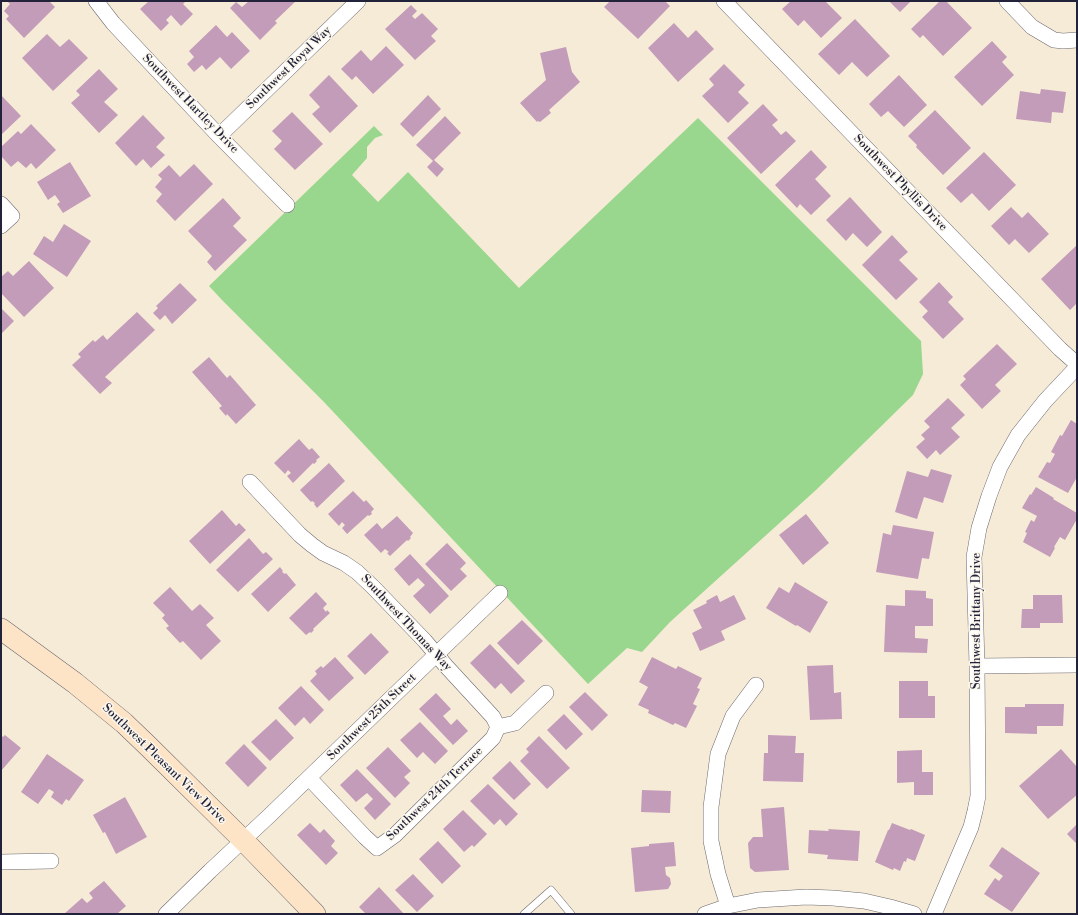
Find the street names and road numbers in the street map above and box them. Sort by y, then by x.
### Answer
street label: Southwest Royal Way [243,24,335,112]
street label: Southwest Hartley Drive [139,51,241,157]
street label: Southwest Phyllis Drive [850,132,950,234]
street label: Southwest Brittany Drive [970,553,984,689]
street label: Southwest Thomas Way [358,572,454,674]
street label: Southwest 25th Street [324,671,420,763]
street label: Southwest Pleasant View Drive [99,701,229,827]
street label: Southwest 24th Terrace [384,744,486,844]

